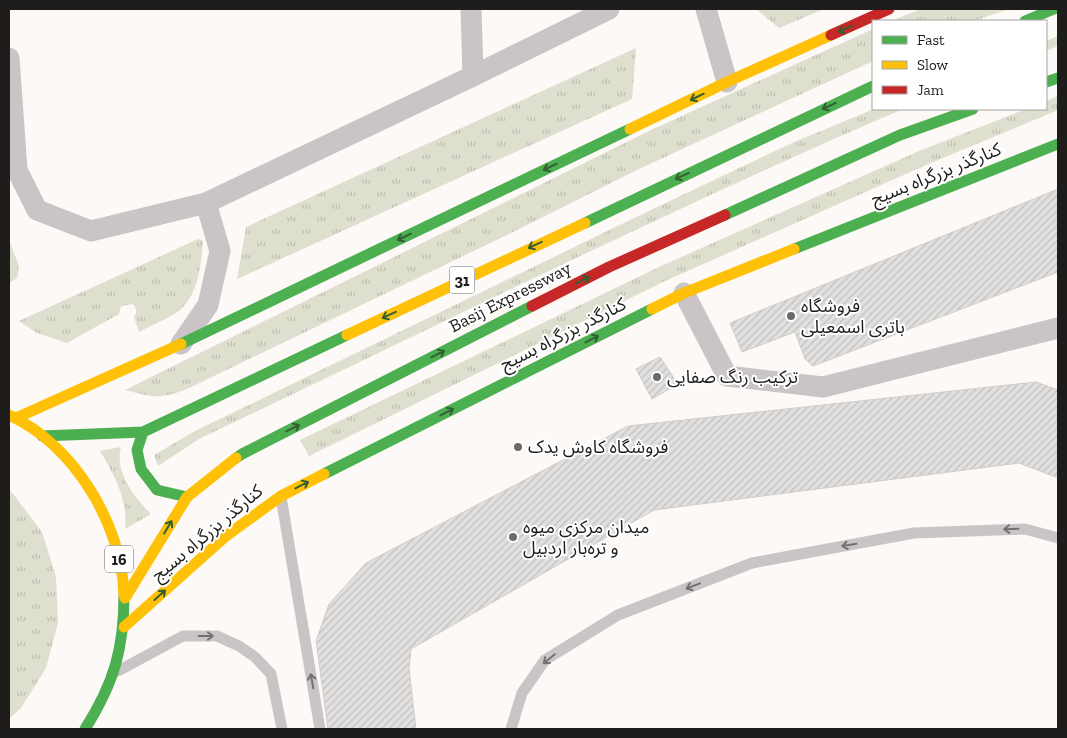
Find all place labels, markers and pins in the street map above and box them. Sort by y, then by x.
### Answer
place label: فروشگاه باتری اسمعیلی [801,295,905,338]
marker: فروشگاه باتری اسمعیلی [785,310,797,322]
place label: ترکیب رنگ صفایی [667,366,798,388]
marker: ترکیب رنگ صفایی [651,371,663,383]
place label: فروشگاه کاوش یدک [528,436,668,458]
marker: فروشگاه کاوش یدک [512,441,524,453]
place label: میدان مرکزی میوه و تره‌بار اردبیل [523,516,650,559]
marker: میدان مرکزی میوه و تره‌بار اردبیل [507,531,519,543]

